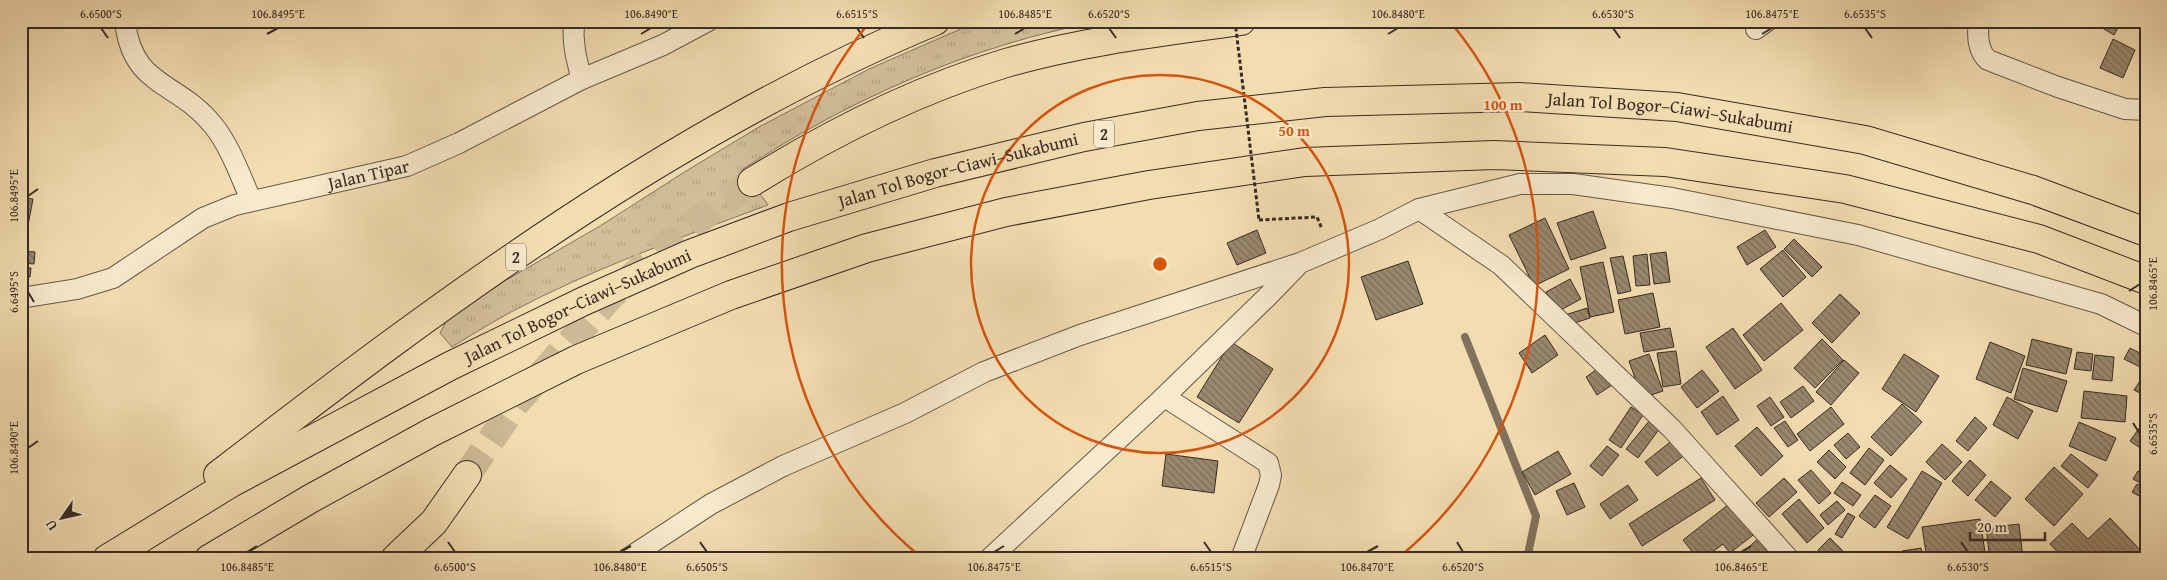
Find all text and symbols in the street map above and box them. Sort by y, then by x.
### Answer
text: 6.6500°S [80,5,122,22]
text: 106.8495°E [251,5,305,22]
text: 106.8490°E [624,5,678,22]
text: 6.6515°S [836,5,878,22]
text: 106.8485°E [998,5,1052,22]
text: 6.6520°S [1088,5,1130,22]
text: 106.8480°E [1371,5,1425,22]
text: 6.6530°S [1592,5,1634,22]
text: 106.8475°E [1745,5,1799,22]
text: 6.6535°S [1844,5,1886,22]
street label: Jalan Tol Bogor–Ciawi–Sukabumi [1545,85,1795,140]
text: 100 m [1483,94,1523,115]
road number: 2 [1094,120,1114,148]
text: 50 m [1278,120,1310,141]
street label: Jalan Tol Bogor–Ciawi–Sukabumi [833,125,1081,215]
street label: Jalan Tipar [323,152,412,197]
text: 106.8495°E [5,169,22,223]
street label: Jalan Tol Bogor–Ciawi–Sukabumi [458,241,695,371]
road number: 2 [506,243,526,270]
centre of rings [1151,255,1169,273]
text: 106.8465°E [2144,257,2161,311]
text: 6.6495°S [5,271,22,313]
text: 6.6535°S [2144,413,2161,455]
text: 106.8490°E [5,421,22,475]
north arrow [38,492,88,542]
scale bar [1970,510,2044,542]
text: U [40,515,62,535]
text: 20 m [1977,516,2008,537]
text: 106.8485°E [220,558,274,575]
text: 6.6500°S [434,558,476,575]
text: 106.8480°E [593,558,647,575]
text: 6.6505°S [686,558,728,575]
text: 106.8475°E [967,558,1021,575]
text: 6.6515°S [1190,558,1232,575]
text: 106.8470°E [1340,558,1394,575]
text: 6.6520°S [1442,558,1484,575]
text: 106.8465°E [1714,558,1768,575]
text: 6.6530°S [1947,558,1989,575]

